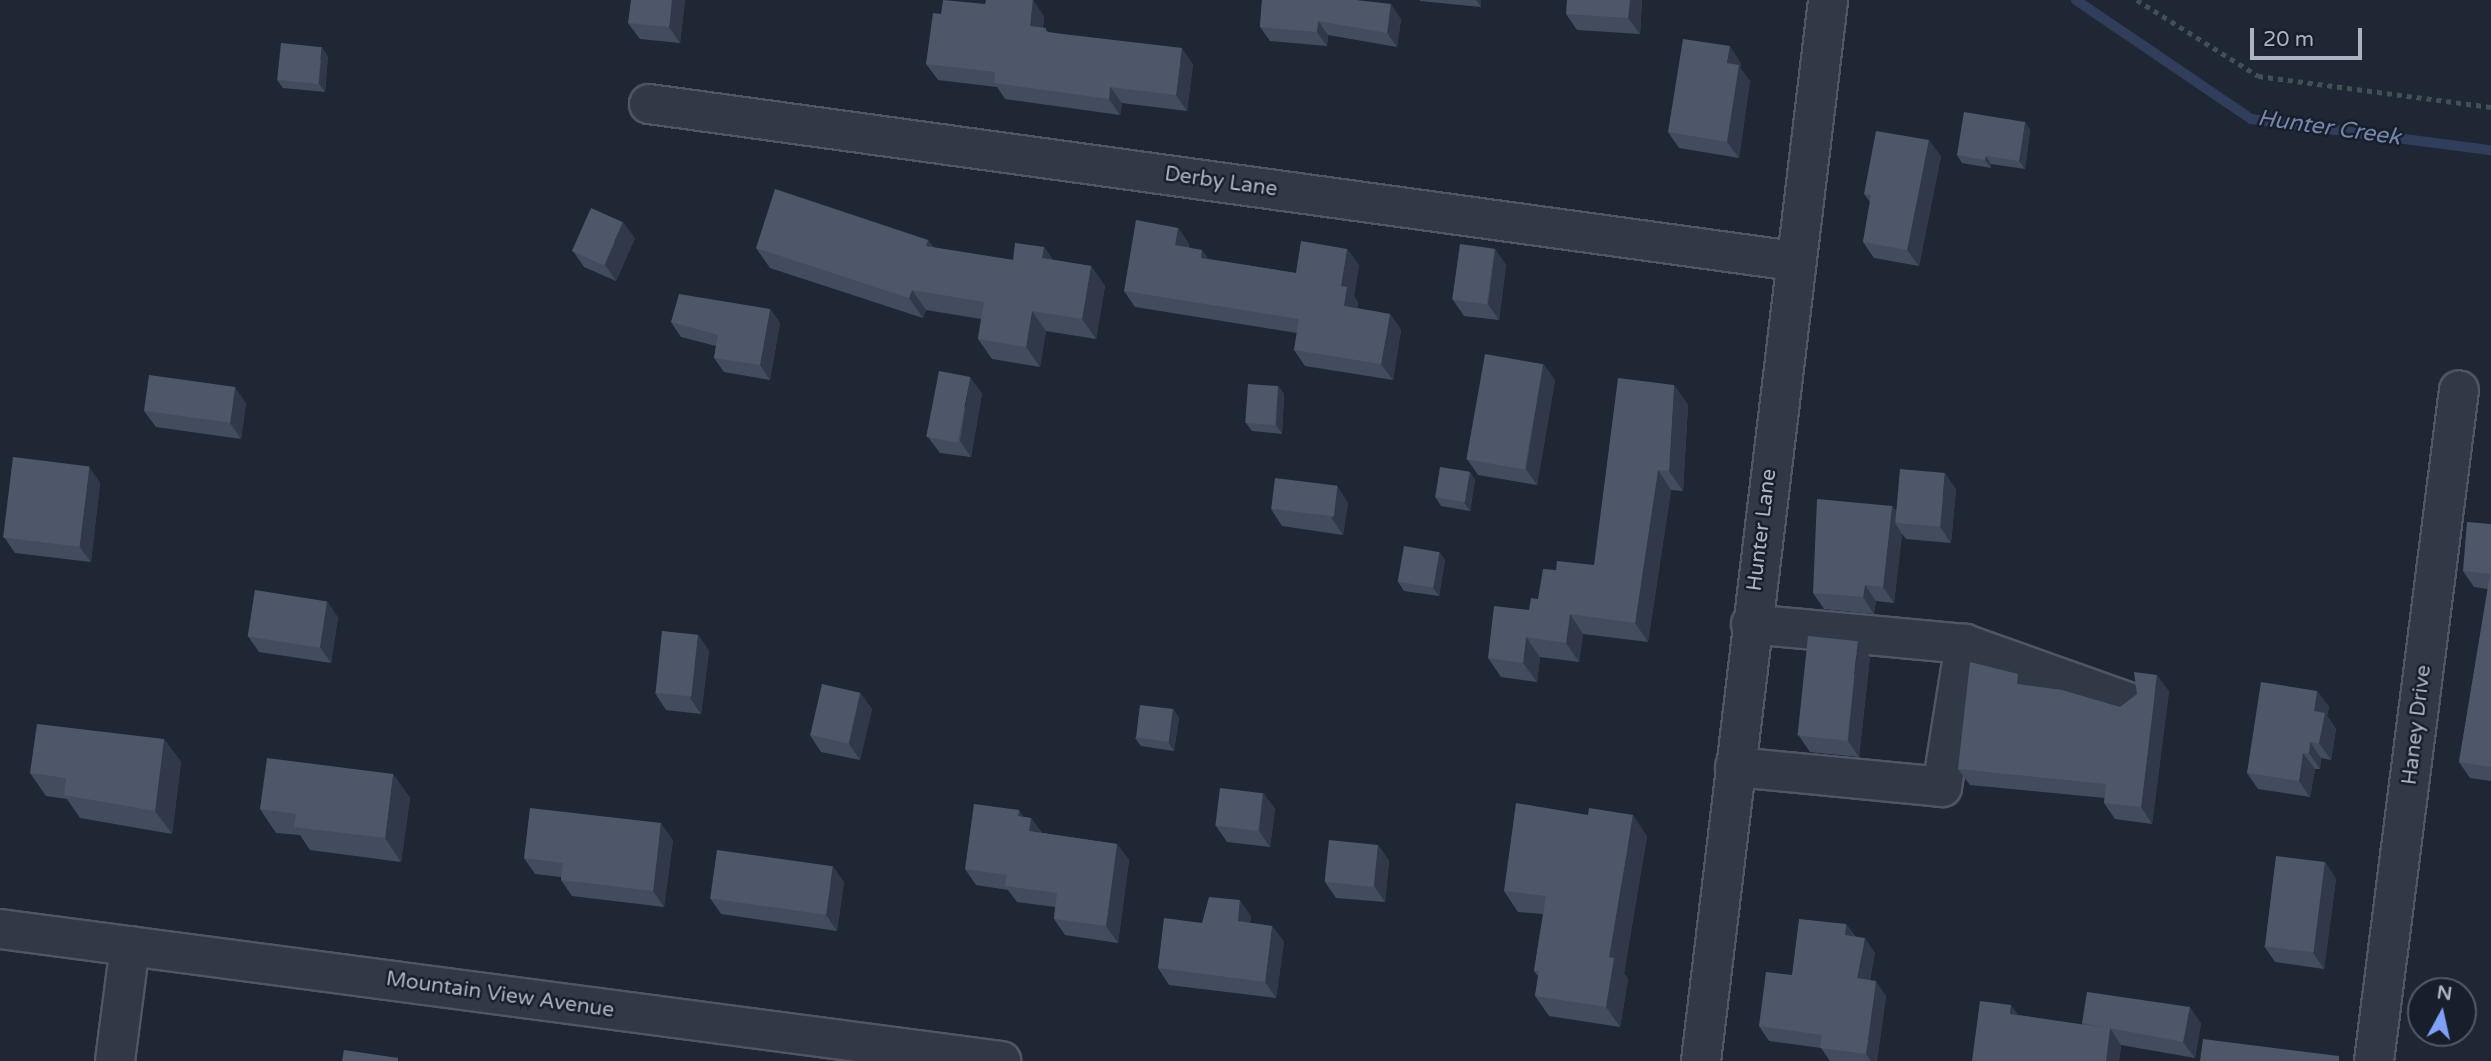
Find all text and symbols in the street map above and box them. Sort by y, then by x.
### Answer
scale bar [2253,14,2365,58]
text: 20 m [2263,27,2314,52]
water label: Hunter Creek [2256,104,2402,152]
street label: Derby Lane [1163,162,1279,202]
street label: Hunter Lane [1742,468,1782,592]
street label: Haney Drive [2397,664,2437,786]
street label: Mountain View Avenue [384,967,616,1023]
north arrow [2407,977,2477,1047]
text: N [2436,981,2454,1005]

